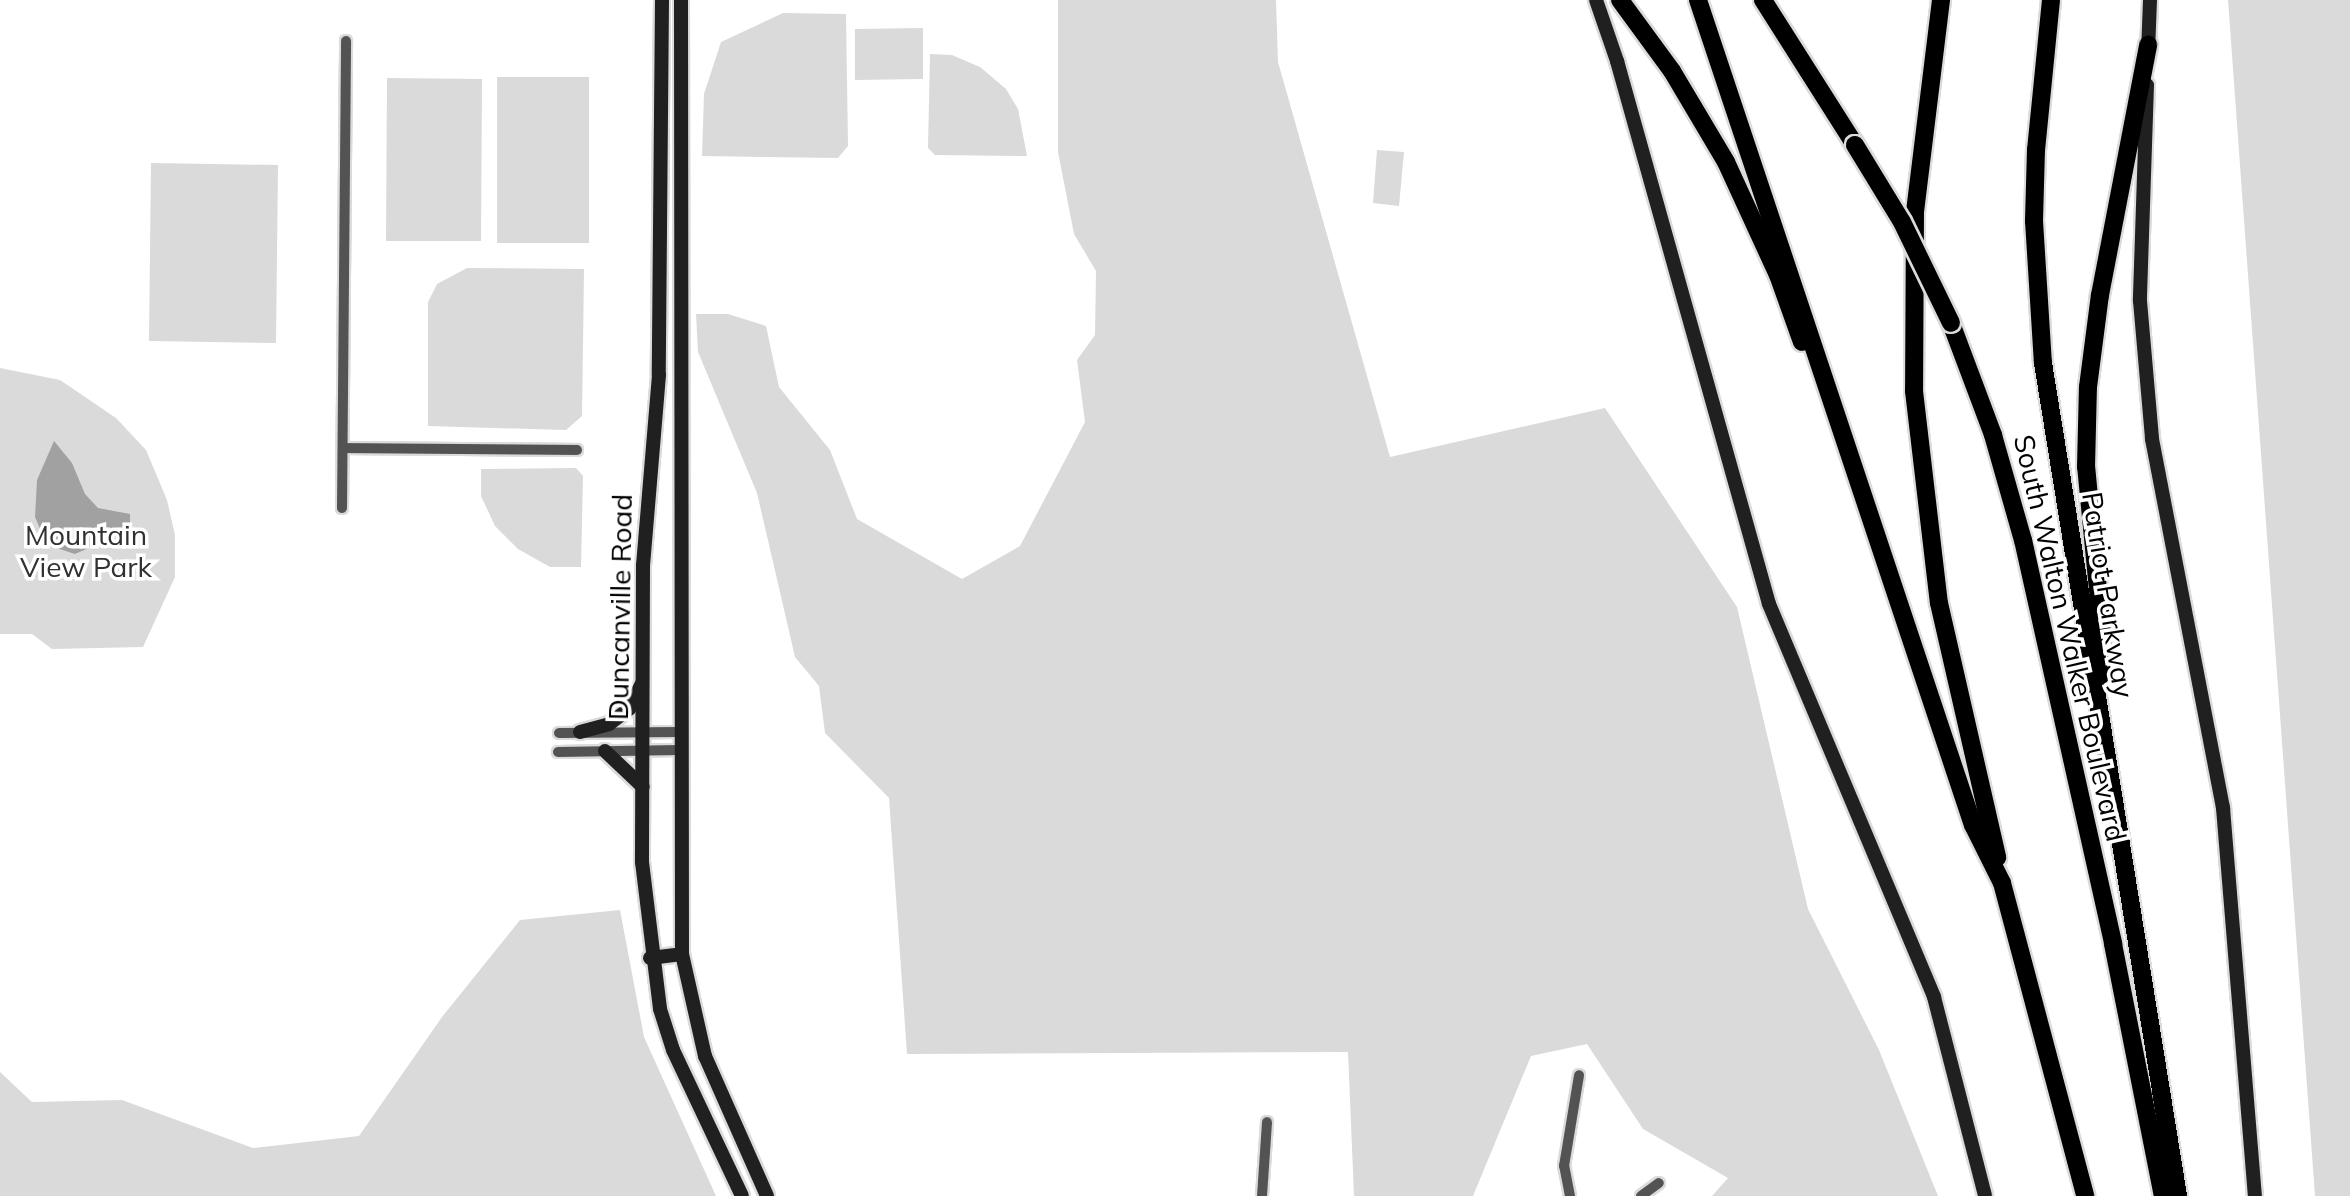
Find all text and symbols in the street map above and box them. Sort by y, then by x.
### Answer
street label: South Walton Walker Boulevard [2007,431,2133,845]
street label: Patriot Parkway [2075,490,2141,700]
street label: Duncanville Road [601,494,639,720]
park label: Mountain View Park [20,518,152,584]

